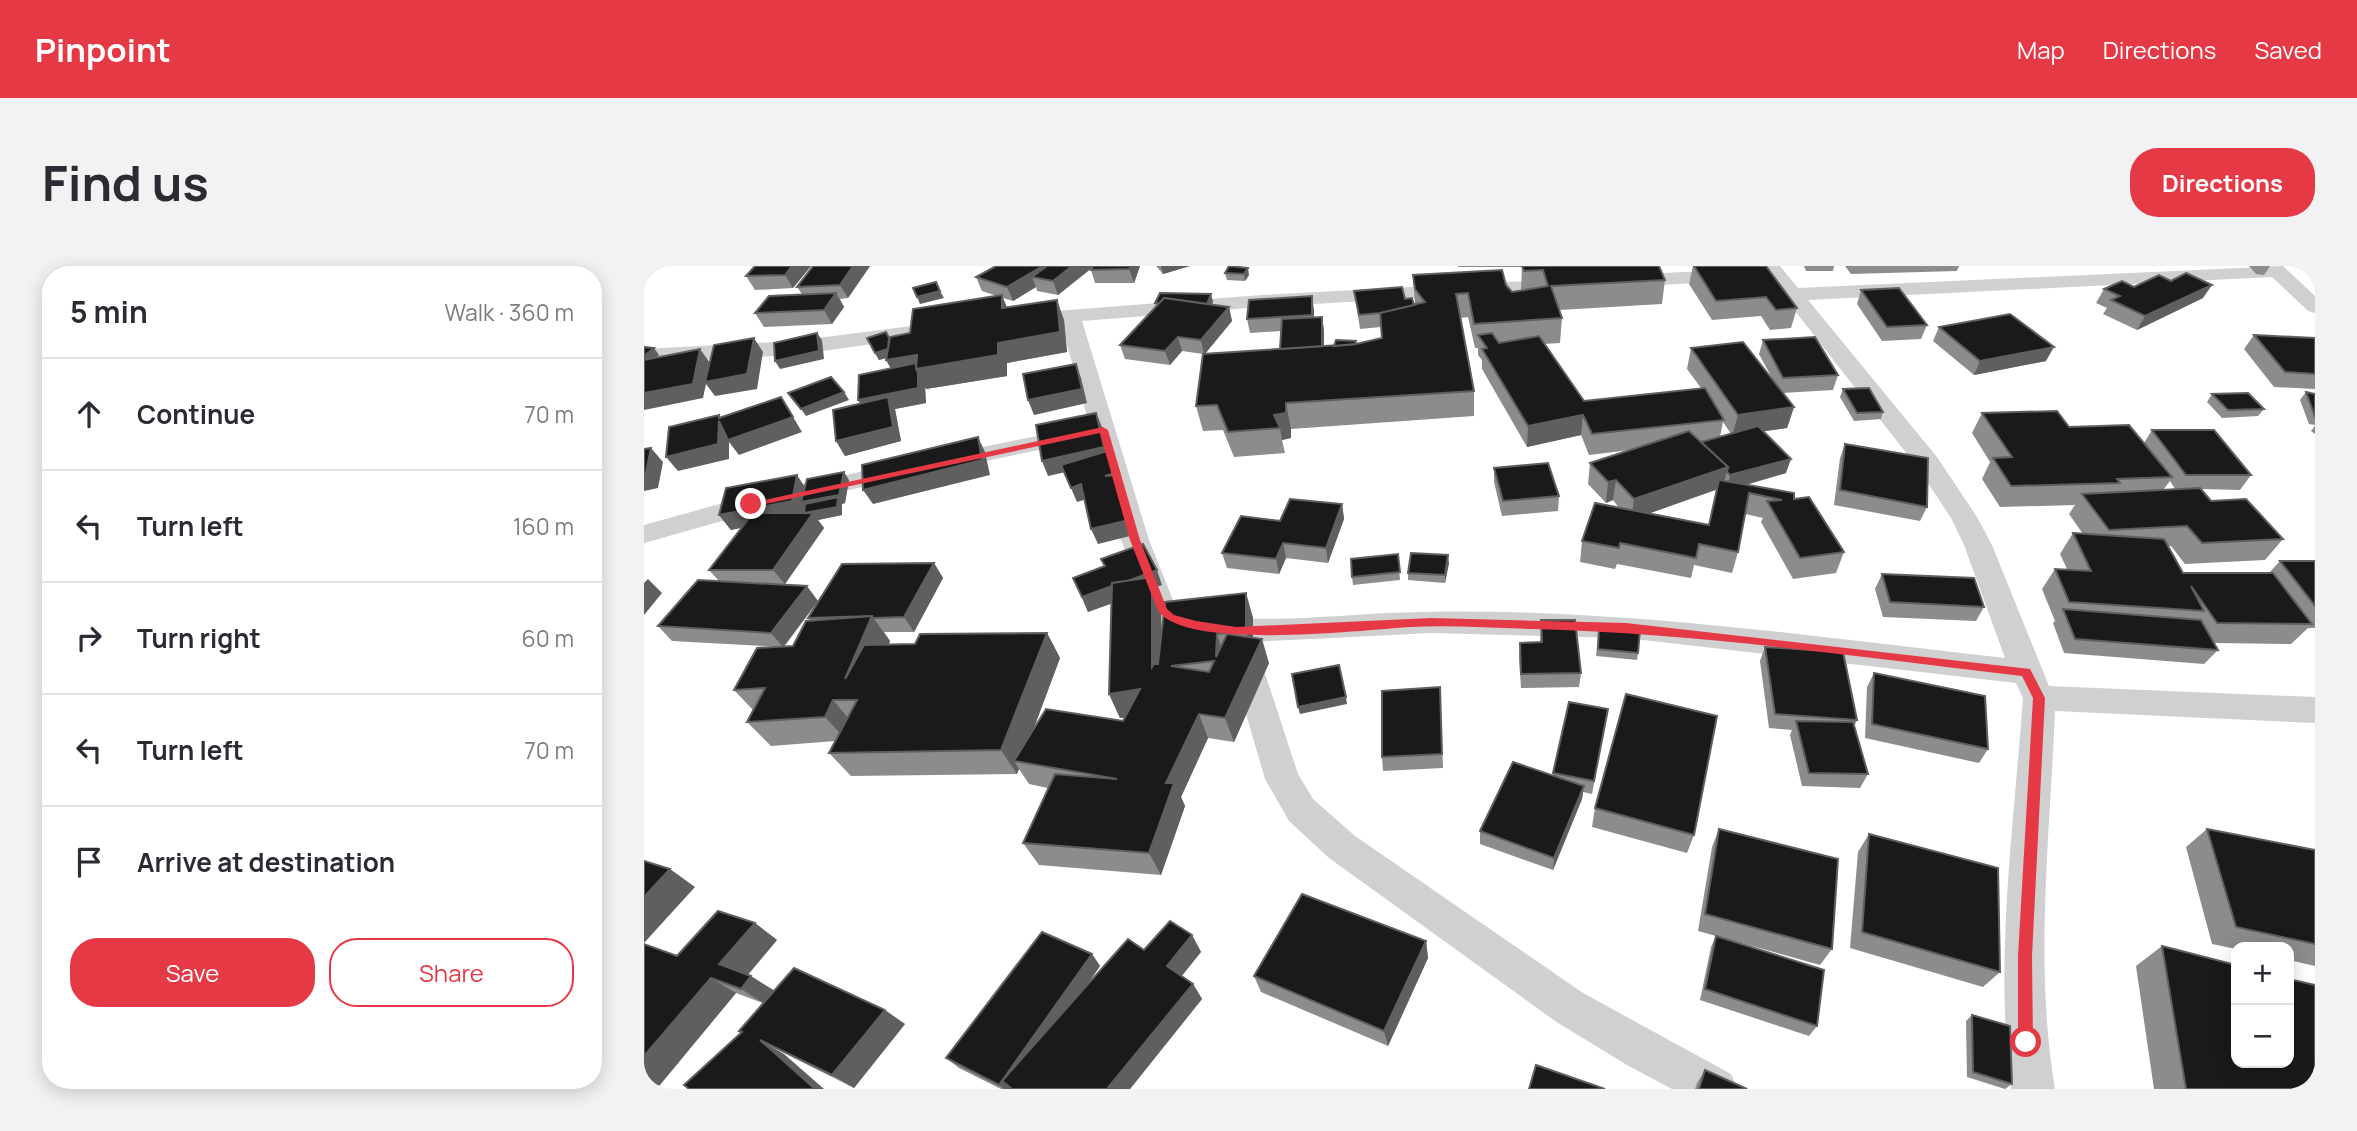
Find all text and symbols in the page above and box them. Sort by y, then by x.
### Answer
text: Pinpoint [35,27,171,72]
text: Map [2017,33,2065,66]
text: Directions [2103,33,2216,66]
text: Saved [2254,33,2322,66]
button: Directions [2130,148,2315,217]
text: Find us [42,149,209,216]
text: 5 min [70,291,148,332]
text: Walk · 360 m [444,296,574,328]
icon: ahead [70,395,108,433]
text: Continue [137,396,255,432]
text: 70 m [524,398,574,430]
route end [735,488,766,519]
icon: left [70,507,108,545]
text: Turn left [137,508,244,544]
text: 160 m [513,510,574,542]
icon: right [70,619,108,657]
text: Turn right [137,620,261,656]
text: 60 m [522,622,574,654]
icon: left [70,731,108,769]
text: Turn left [137,732,244,768]
text: 70 m [524,734,574,766]
icon: arrive [70,843,108,881]
text: Arrive at destination [137,844,395,880]
button: Save [70,938,315,1007]
button: Share [329,938,574,1007]
map controls [2231,942,2294,1068]
button: + [2231,942,2294,1005]
button: − [2231,1005,2294,1068]
route start [2010,1026,2041,1057]

